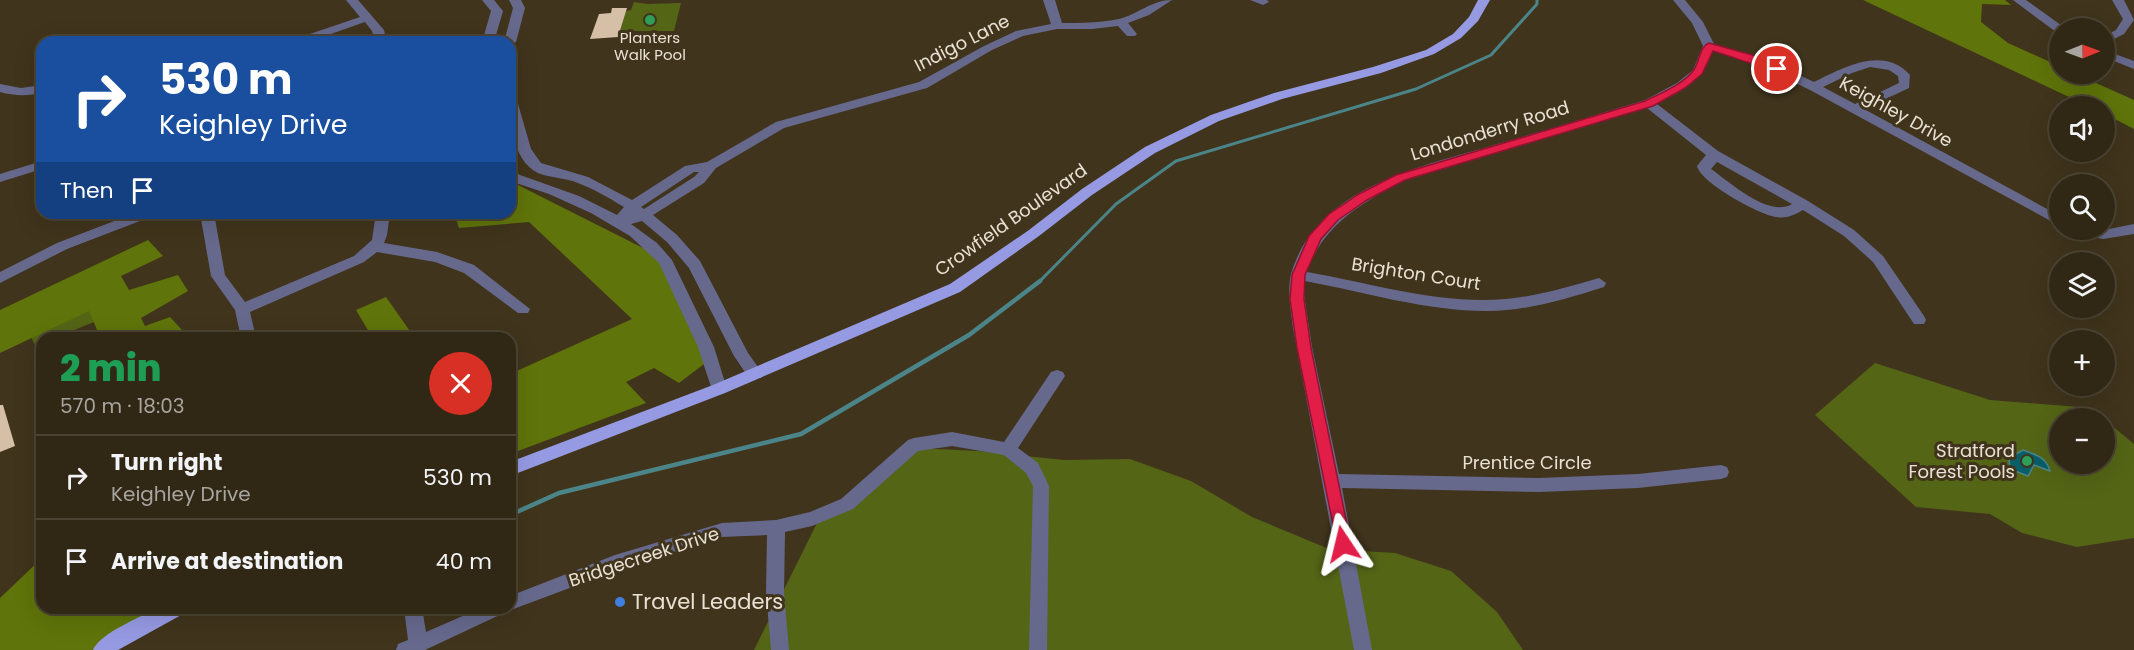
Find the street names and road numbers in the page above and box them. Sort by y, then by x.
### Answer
street label: Indigo Lane [910,8,1014,77]
street label: Keighley Drive [1835,70,1957,153]
street label: Londonderry Road [1408,95,1572,167]
street label: Crowfield Boulevard [930,158,1092,282]
street label: Brighton Court [1350,251,1482,296]
street label: Prentice Circle [1462,450,1592,475]
street label: Bridgecreek Drive [565,520,722,593]

